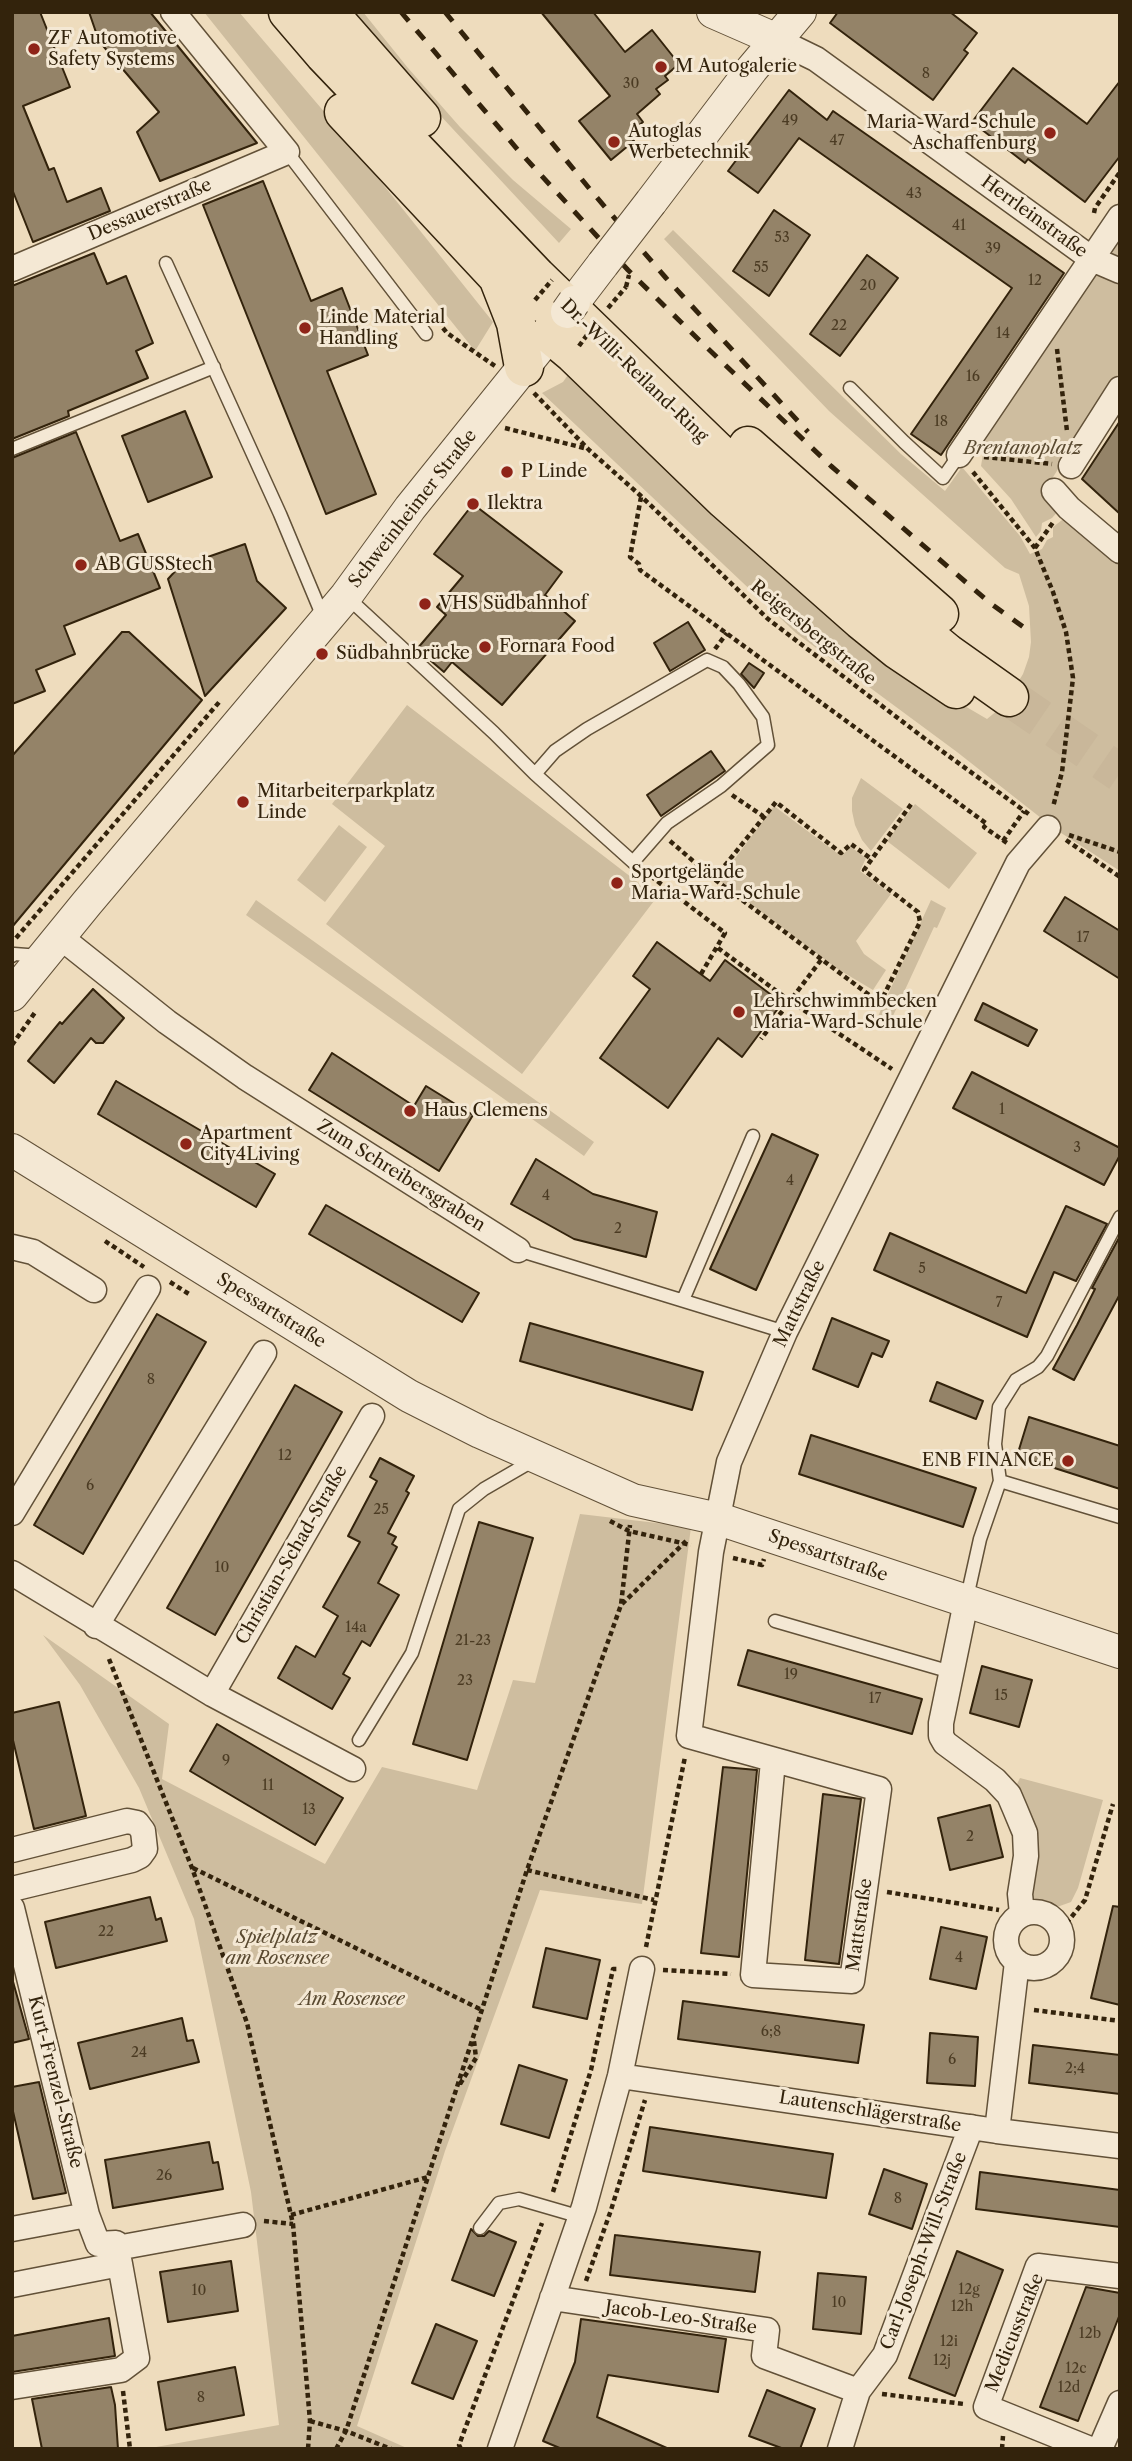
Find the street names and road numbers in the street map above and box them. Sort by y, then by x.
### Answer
street label: Herrleinstraße [977,171,1091,263]
street label: Dessauerstraße [85,174,215,246]
street label: Dr.-Willi-Reiland-Ring [556,295,712,447]
street label: Schweinheimer Straße [344,426,482,592]
street label: Reigersbergstraße [746,576,880,690]
street label: Zum Schreibersgraben [313,1115,489,1237]
street label: Mattstraße [770,1257,830,1351]
street label: Spessartstraße [212,1269,330,1353]
street label: Christian-Schad-Straße [232,1461,352,1649]
street label: Spessartstraße [766,1525,890,1587]
street label: Mattstraße [843,1877,877,1973]
street label: Kurt-Frenzel-Straße [23,1993,87,2171]
street label: Lautenschlägerstraße [777,2087,963,2137]
street label: Carl-Joseph-Will-Straße [876,2149,972,2353]
street label: Medicusstraße [981,2270,1049,2396]
street label: Jacob-Leo-Straße [604,2297,758,2339]

